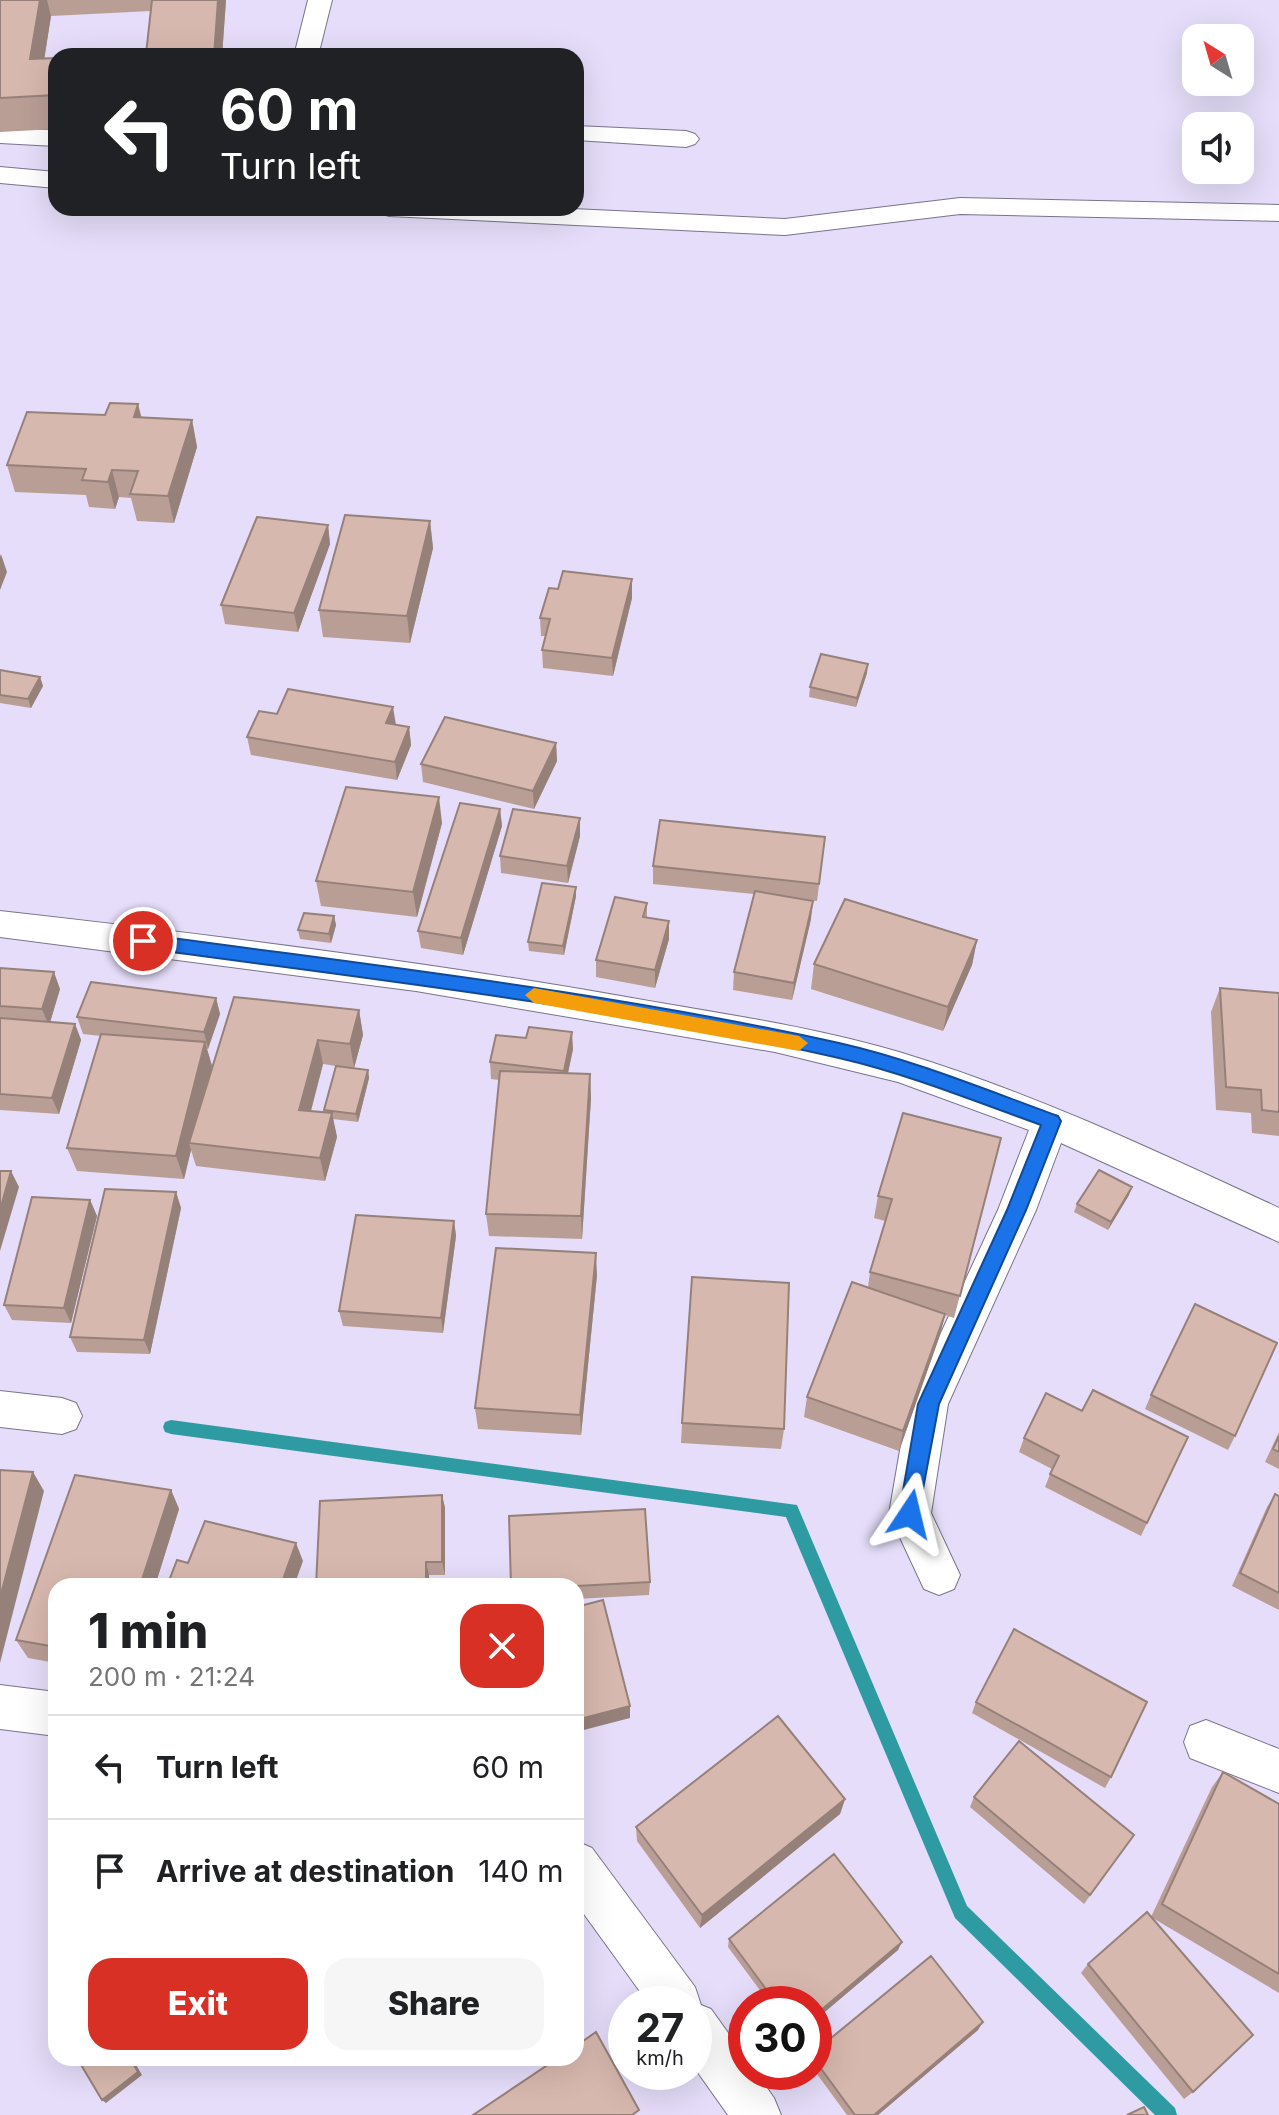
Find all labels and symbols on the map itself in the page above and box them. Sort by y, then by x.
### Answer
north arrow [1182,24,1254,96]
pin [109,907,177,975]
position arrow [868,1472,952,1556]
speed limit sign: 30 [728,1986,832,2090]

